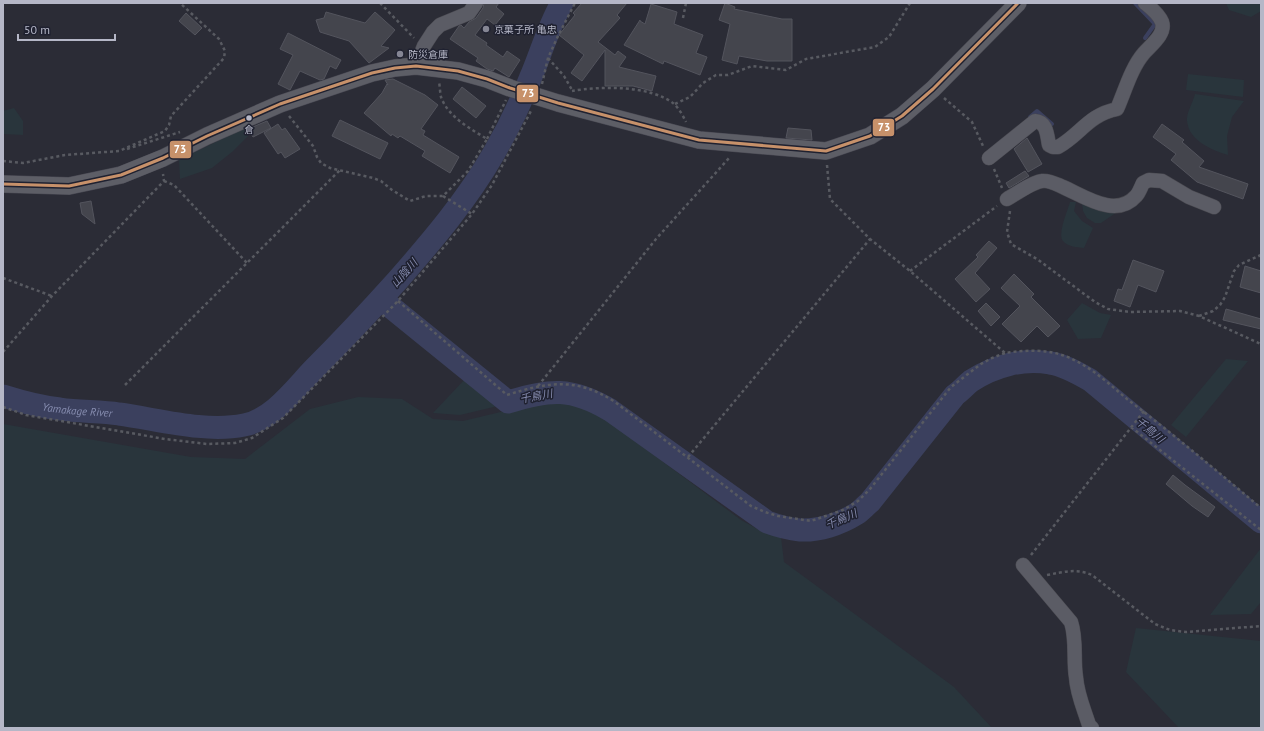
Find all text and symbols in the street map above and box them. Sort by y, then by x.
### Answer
scale bar [18,16,115,42]
text: 50 m [24,22,50,37]
place label: 京菓子所 亀忠 [494,23,557,36]
marker: 京菓子所 亀忠 [481,24,491,34]
place label: 防災倉庫 [408,48,448,61]
marker: 防災倉庫 [395,49,405,59]
line badge: 73 [516,84,539,103]
text: 73 [522,86,534,100]
marker: 倉 [244,113,254,123]
line badge: 73 [872,118,895,137]
text: 73 [878,120,890,134]
place label: 倉 [244,124,254,135]
line badge: 73 [169,140,192,159]
text: 73 [174,142,186,156]
water label: 山陰川 [388,255,421,290]
water label: 千鳥川 [518,386,555,406]
water label: Yamakage River [41,400,114,420]
water label: 千鳥川 [1133,414,1168,447]
water label: 千鳥川 [823,505,860,532]

